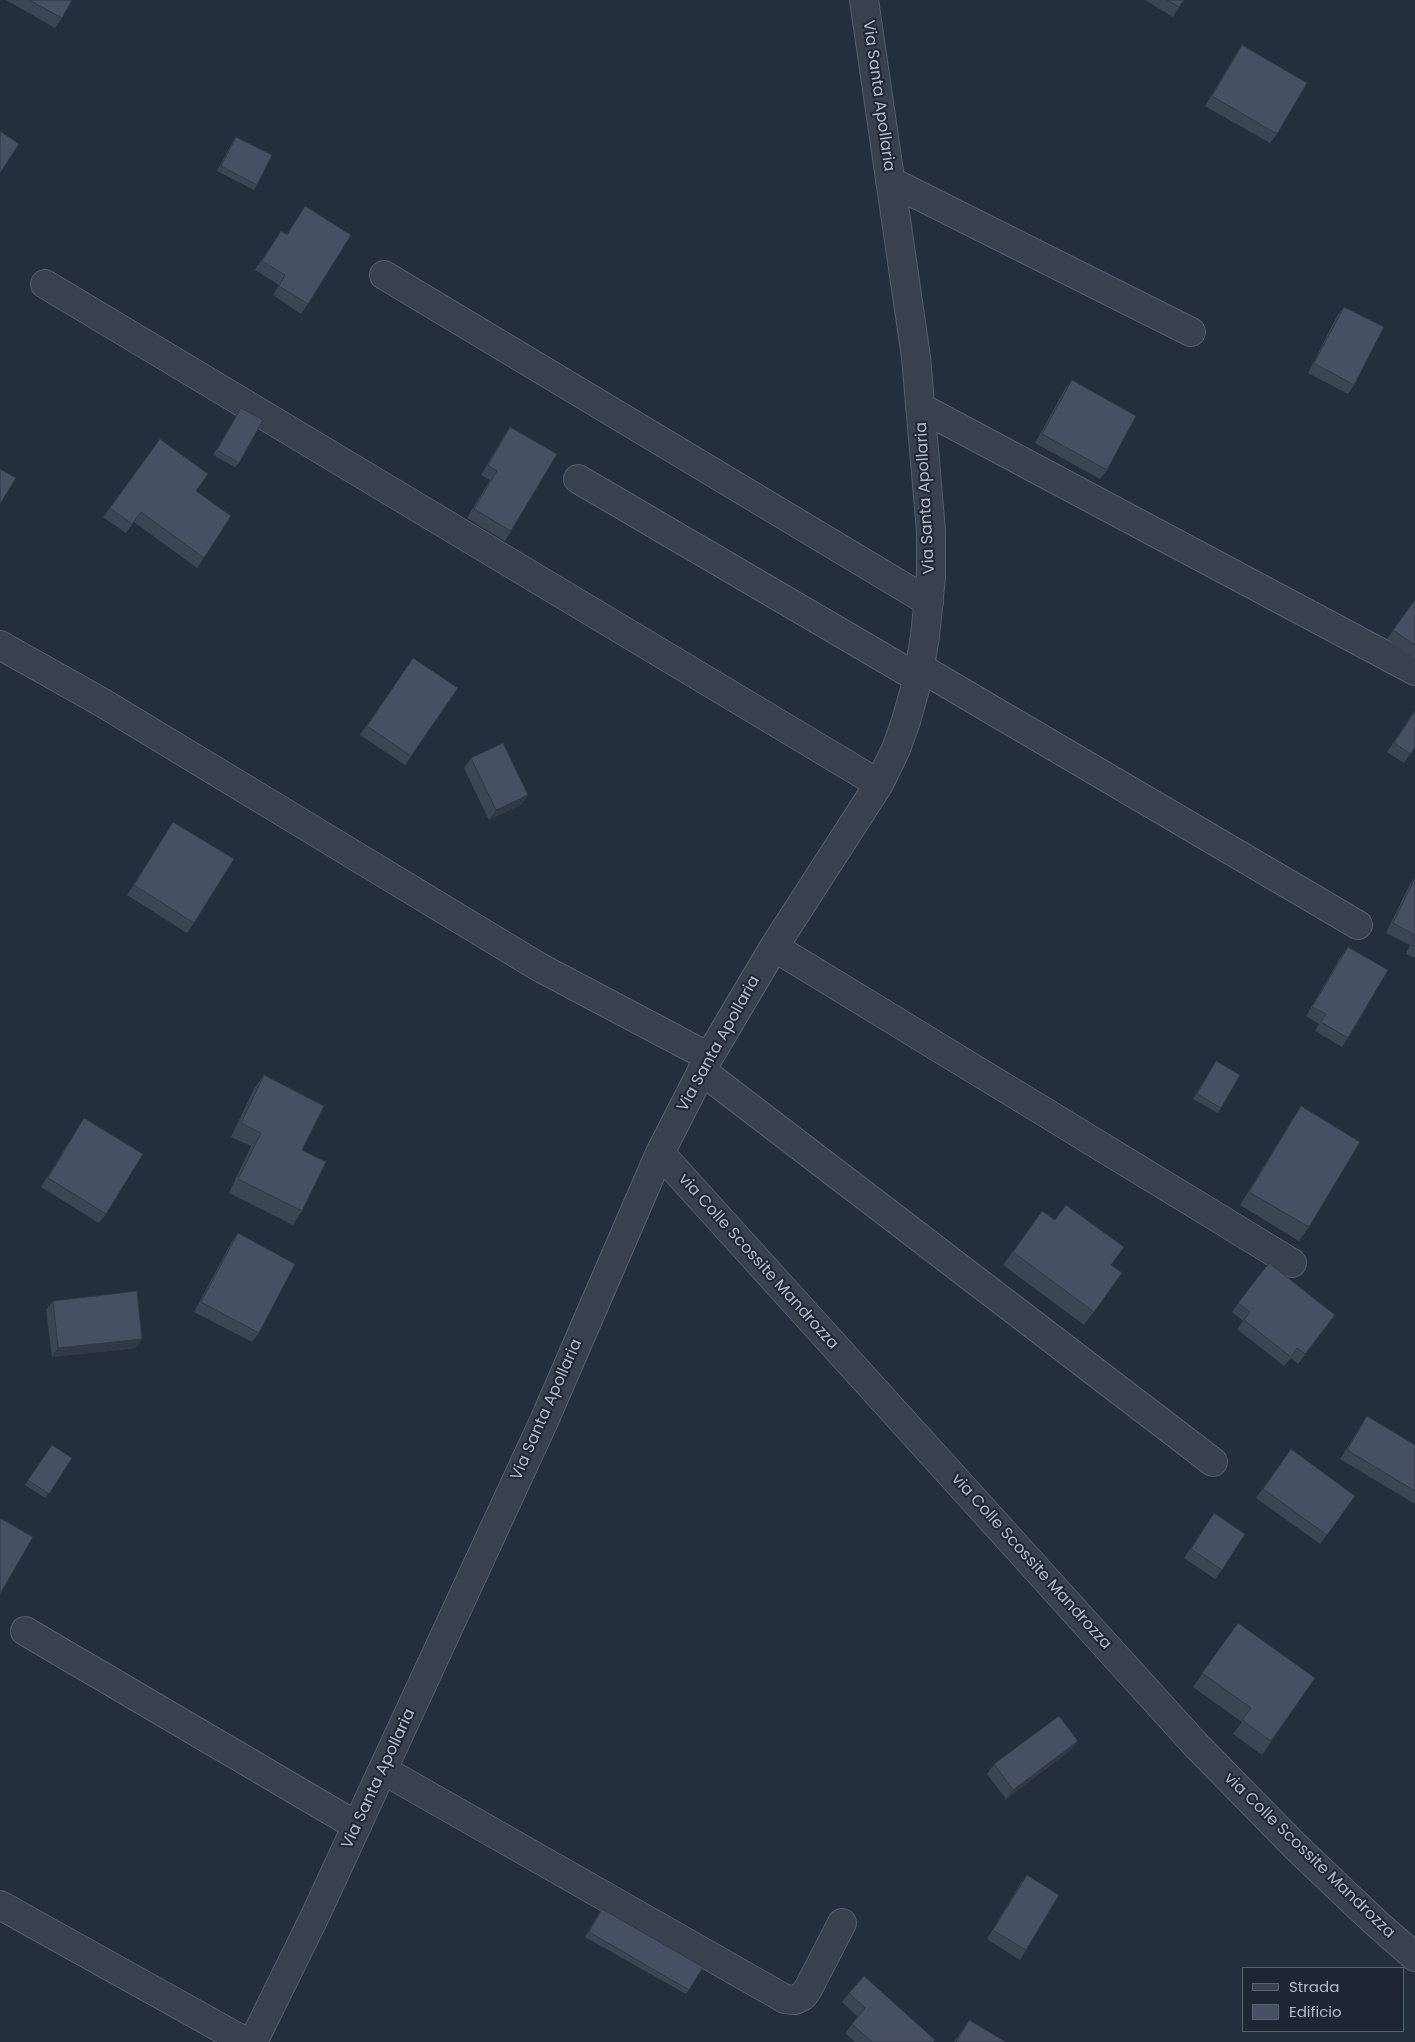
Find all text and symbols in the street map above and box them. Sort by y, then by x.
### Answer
street label: Via Santa Apollaria [858,19,898,173]
street label: Via Santa Apollaria [912,421,940,575]
street label: Via Santa Apollaria [674,973,764,1115]
street label: via Colle Scossite Mandrozza [674,1170,842,1354]
street label: Via Santa Apollaria [507,1336,587,1484]
street label: via Colle Scossite Mandrozza [947,1470,1115,1654]
street label: Via Santa Apollaria [338,1706,420,1852]
street label: via Colle Scossite Mandrozza [1220,1769,1398,1943]
legend [1242,1967,1405,2032]
text: Strada [1289,1976,1339,1997]
text: Edificio [1289,2001,1342,2022]

